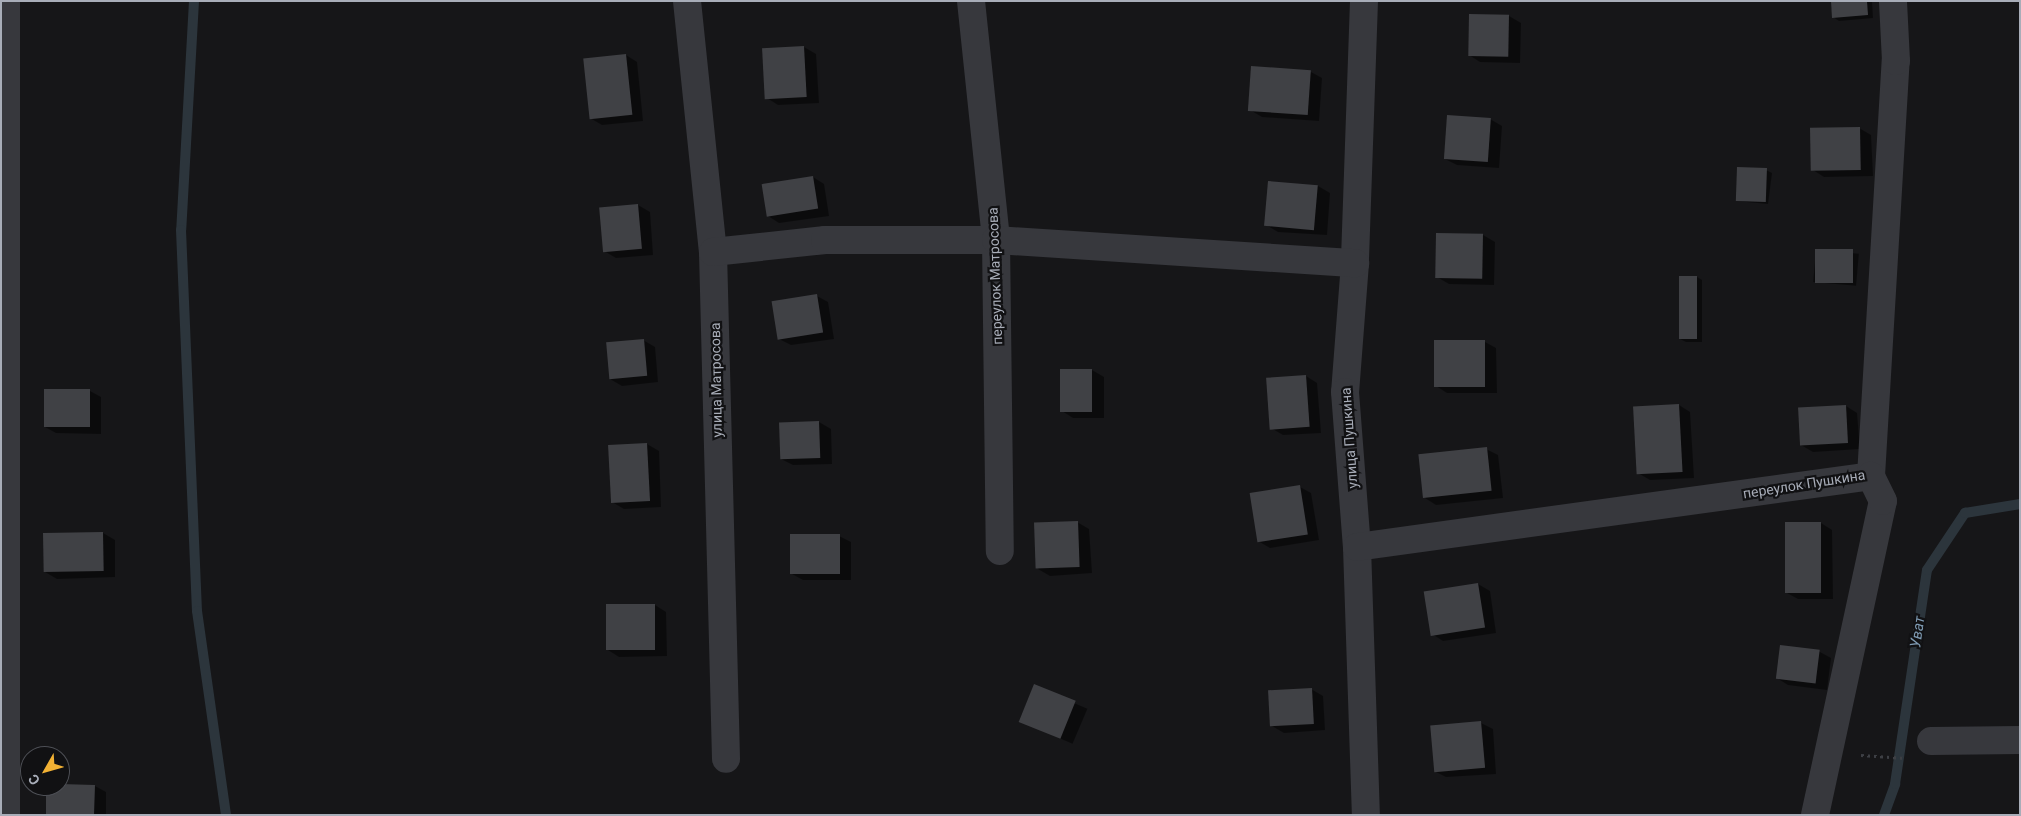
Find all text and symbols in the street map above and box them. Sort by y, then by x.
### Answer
street label: переулок Матросова [984,207,1006,345]
street label: улица Матросова [707,322,725,438]
street label: улица Пушкина [1337,387,1361,489]
street label: переулок Пушкина [1742,466,1866,502]
water label: Уват [1907,615,1929,649]
north arrow [20,746,70,796]
text: С [25,771,43,788]

